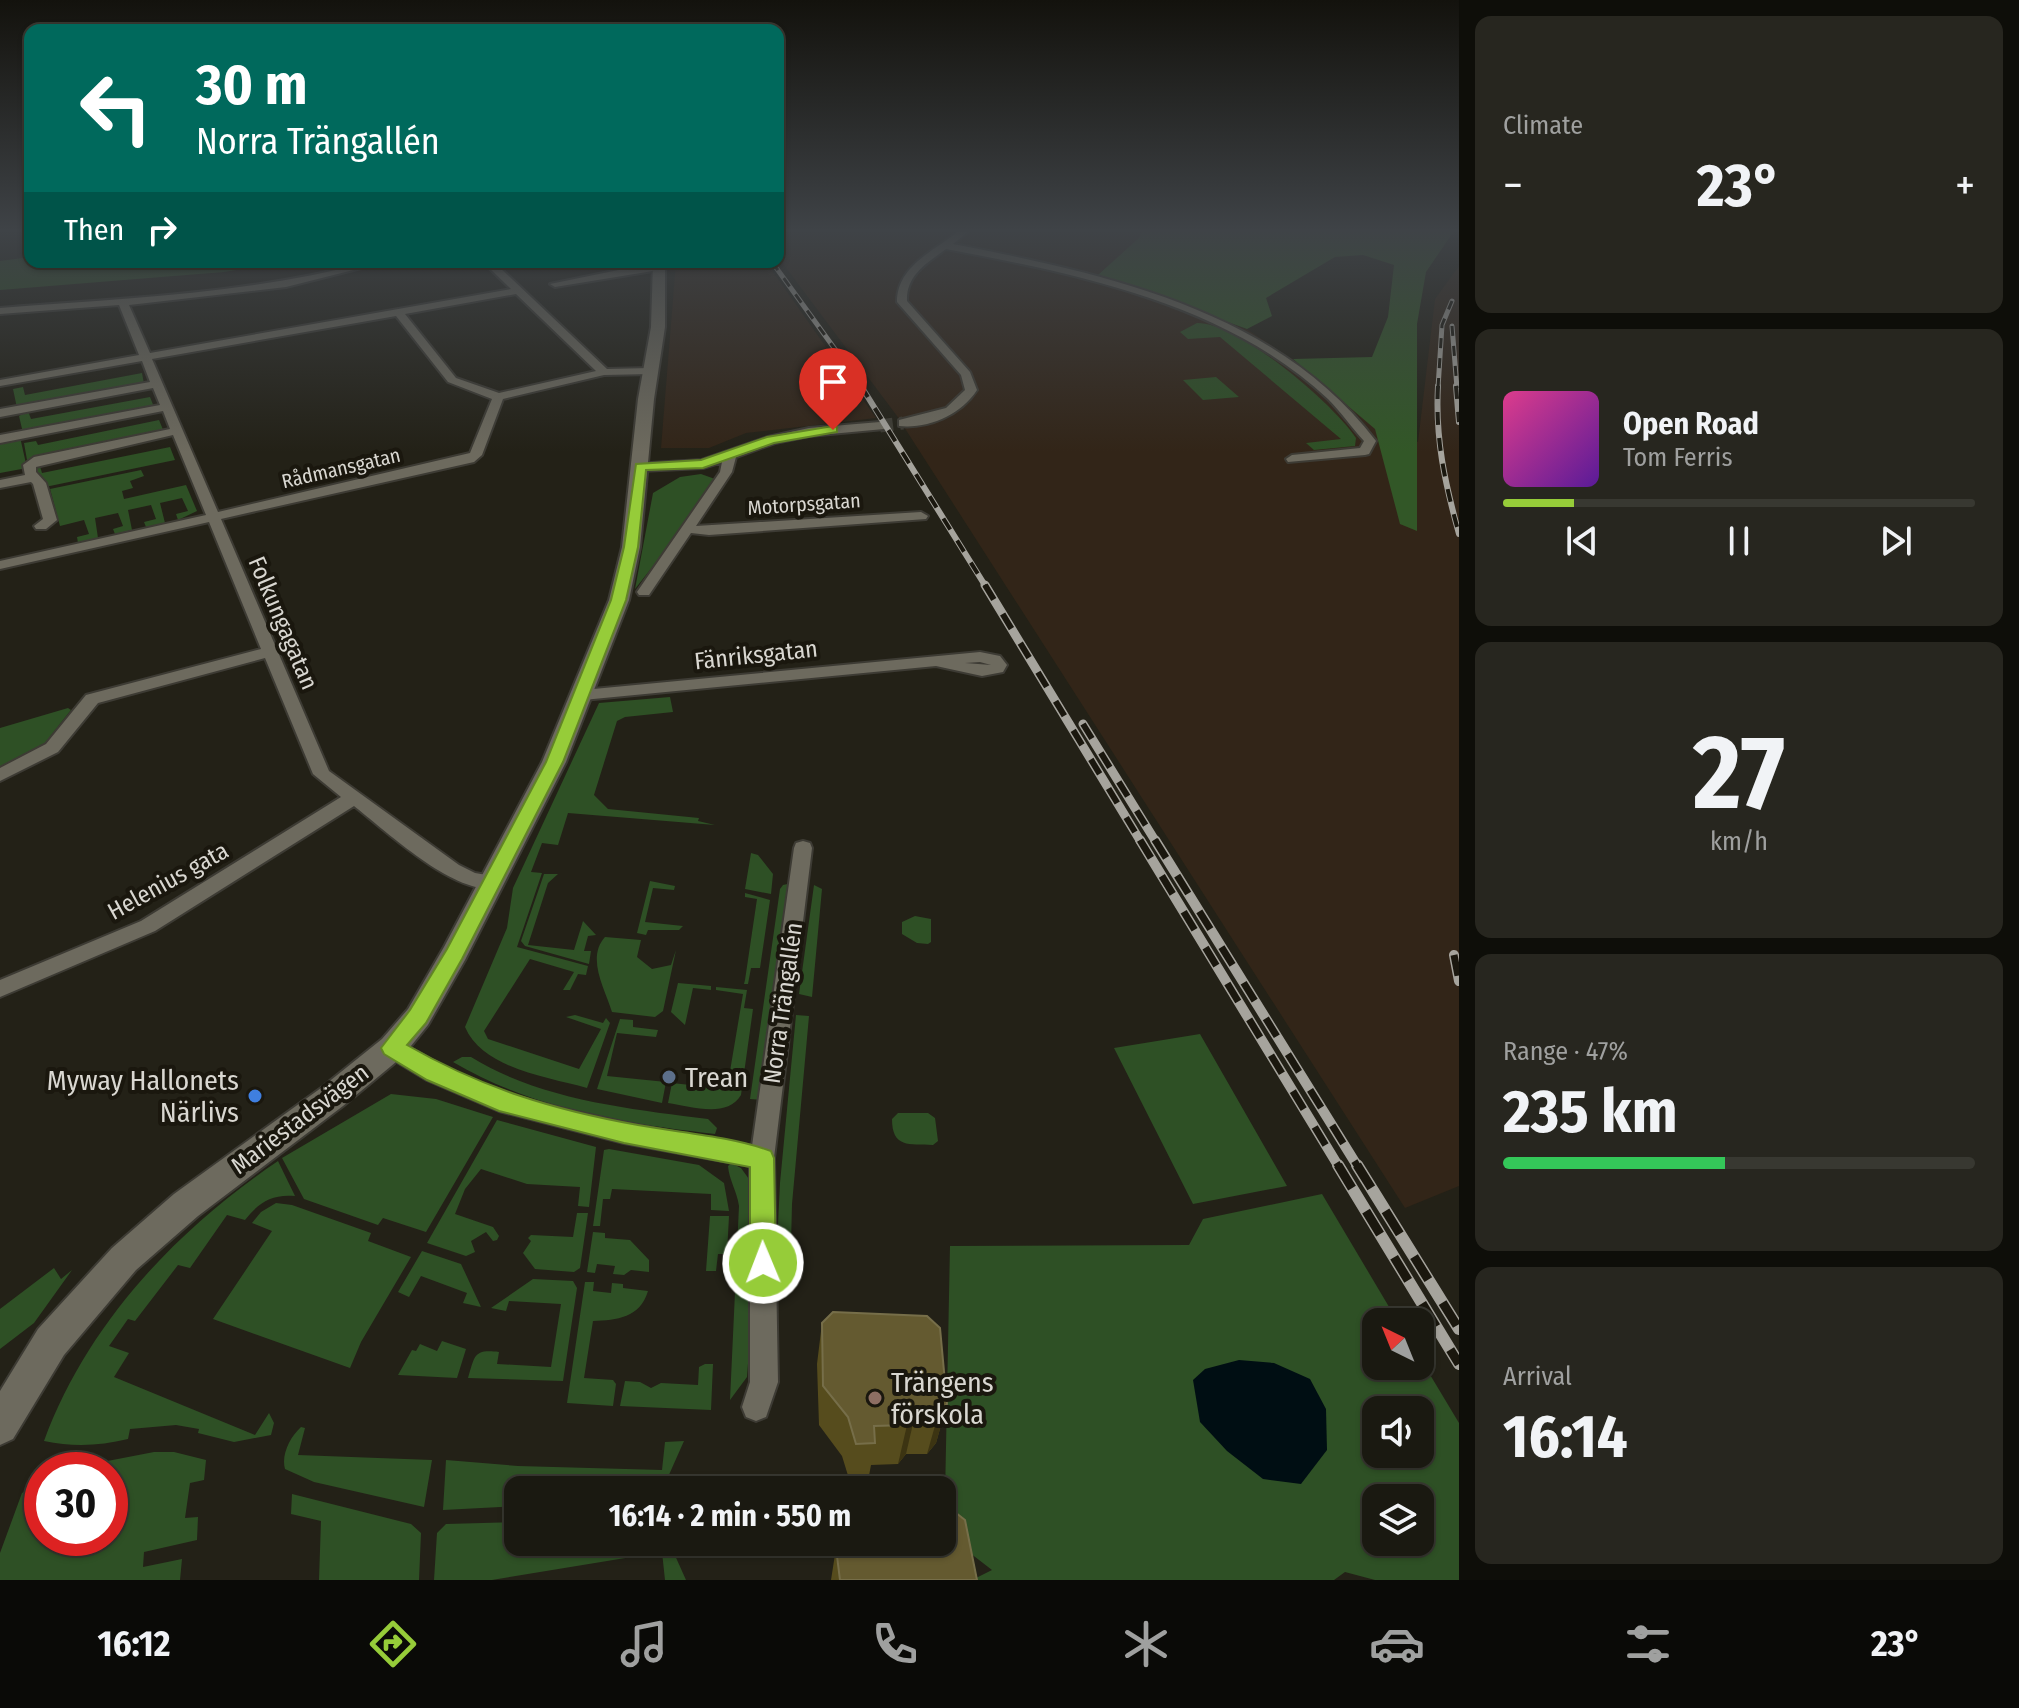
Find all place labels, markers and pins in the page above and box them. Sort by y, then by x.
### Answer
pin [799,348,867,430]
place label: Trean [685,1061,748,1094]
place label: Myway Hallonets Närlivs [47,1064,239,1129]
marker: Trean [660,1068,678,1086]
marker: Myway Hallonets Närlivs [246,1087,264,1105]
place label: Trängens förskola [891,1366,994,1431]
marker: Trängens förskola [866,1389,884,1407]

